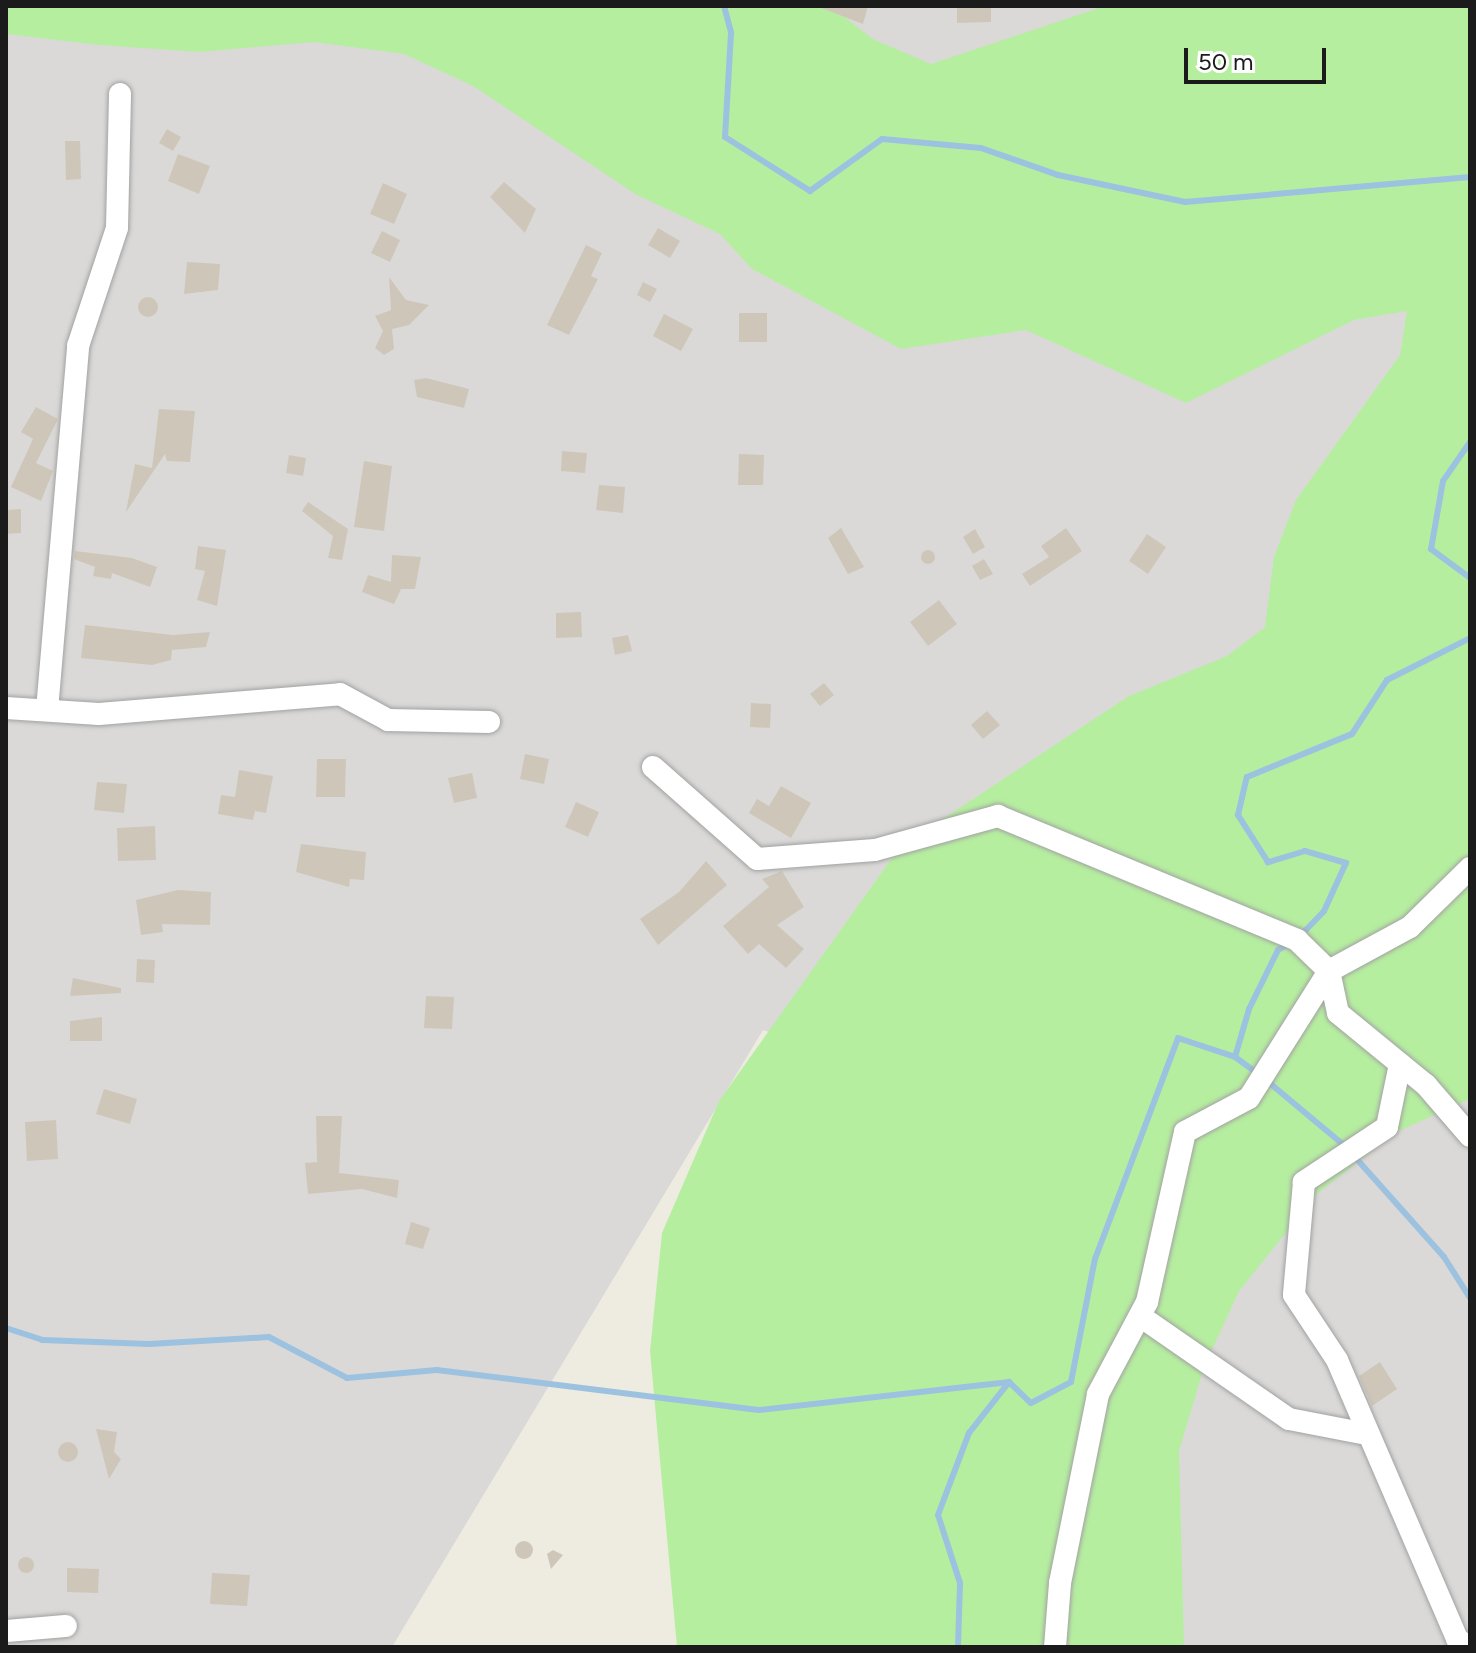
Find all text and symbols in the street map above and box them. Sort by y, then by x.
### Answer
scale bar [1188,32,1330,82]
text: 50 m [1198,47,1254,76]

